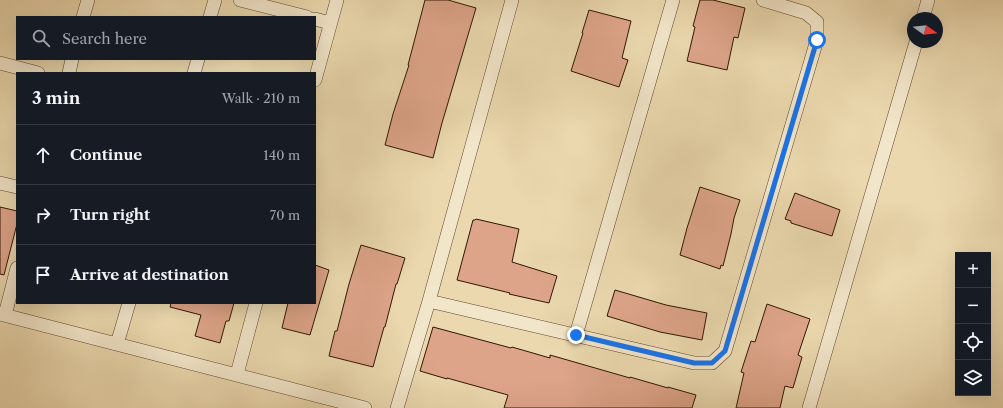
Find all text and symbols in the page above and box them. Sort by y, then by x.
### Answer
north arrow [907,12,943,48]
search box [16,16,316,60]
icon: search [30,27,52,49]
text: Search here [62,29,147,48]
route start [808,31,826,49]
text: 3 min [32,88,81,108]
text: Walk · 210 m [222,90,300,106]
icon: ahead [32,144,54,166]
text: Continue [70,145,142,164]
text: 140 m [263,147,300,163]
icon: right [32,204,54,226]
text: Turn right [70,205,150,224]
text: 70 m [270,207,300,223]
map controls [955,252,991,396]
button: + [955,252,991,288]
icon: arrive [32,264,54,286]
text: Arrive at destination [70,265,229,284]
button: − [955,288,991,324]
button: locate [955,324,991,360]
route end [567,326,585,344]
button: layers [955,360,991,396]

